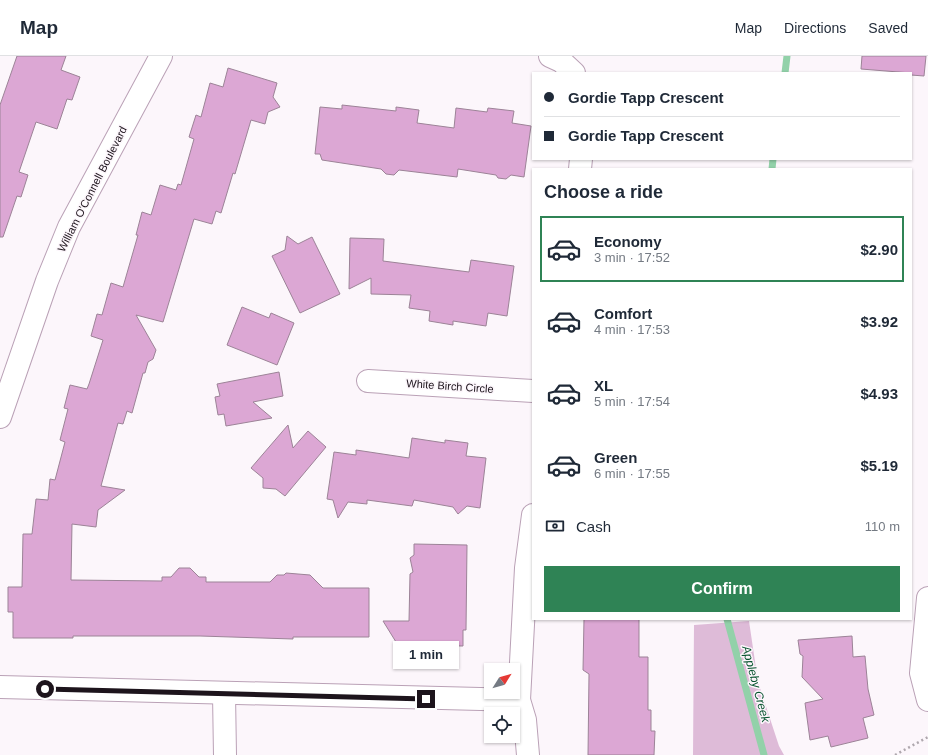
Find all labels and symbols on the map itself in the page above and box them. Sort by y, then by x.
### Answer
street label: William O'Connell Boulevard [55,124,129,254]
street label: White Birch Circle [406,377,494,395]
callout: 1 min [393,641,459,669]
water label: Appleby Creek [739,643,773,725]
north arrow [484,663,520,699]
route start [36,680,54,698]
route end [417,690,435,708]

